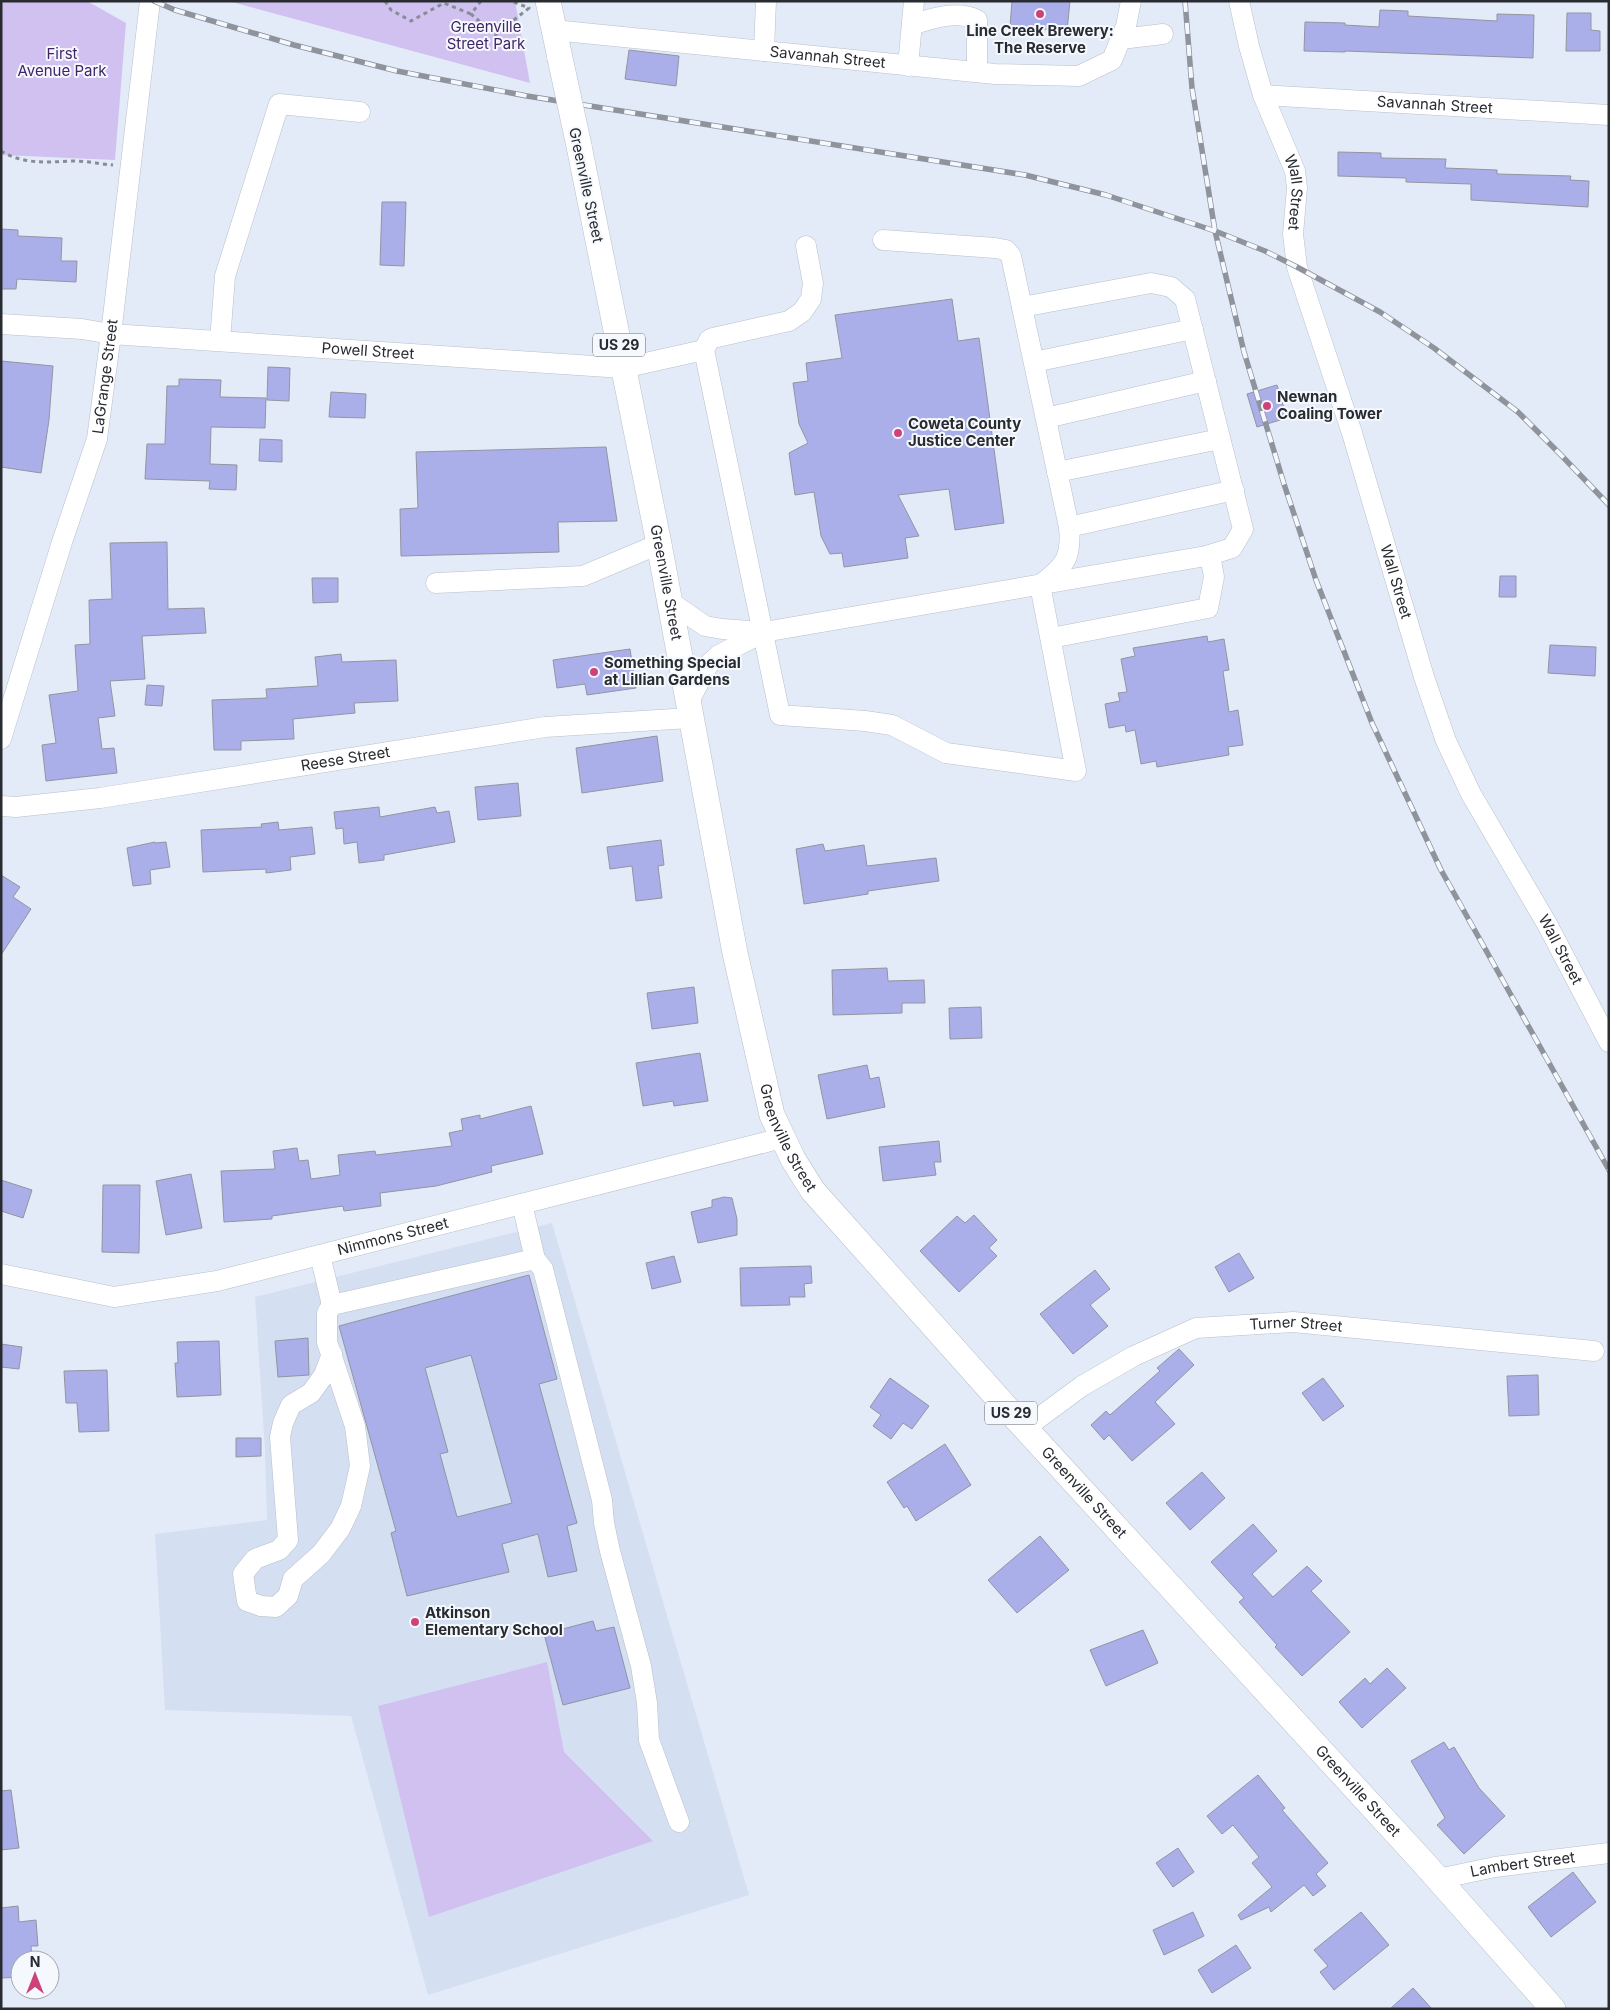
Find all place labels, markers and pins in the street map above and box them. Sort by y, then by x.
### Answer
marker: Line Creek Brewery: The Reserve [1034,8,1046,20]
place label: Line Creek Brewery: The Reserve [966,21,1114,57]
place label: Newnan Coaling Tower [1277,387,1382,423]
marker: Newnan Coaling Tower [1261,400,1273,412]
place label: Coweta County Justice Center [908,414,1021,450]
marker: Coweta County Justice Center [892,427,904,439]
place label: Something Special at Lillian Gardens [604,653,741,689]
marker: Something Special at Lillian Gardens [588,666,600,678]
place label: Atkinson Elementary School [425,1603,563,1639]
marker: Atkinson Elementary School [409,1616,421,1628]

